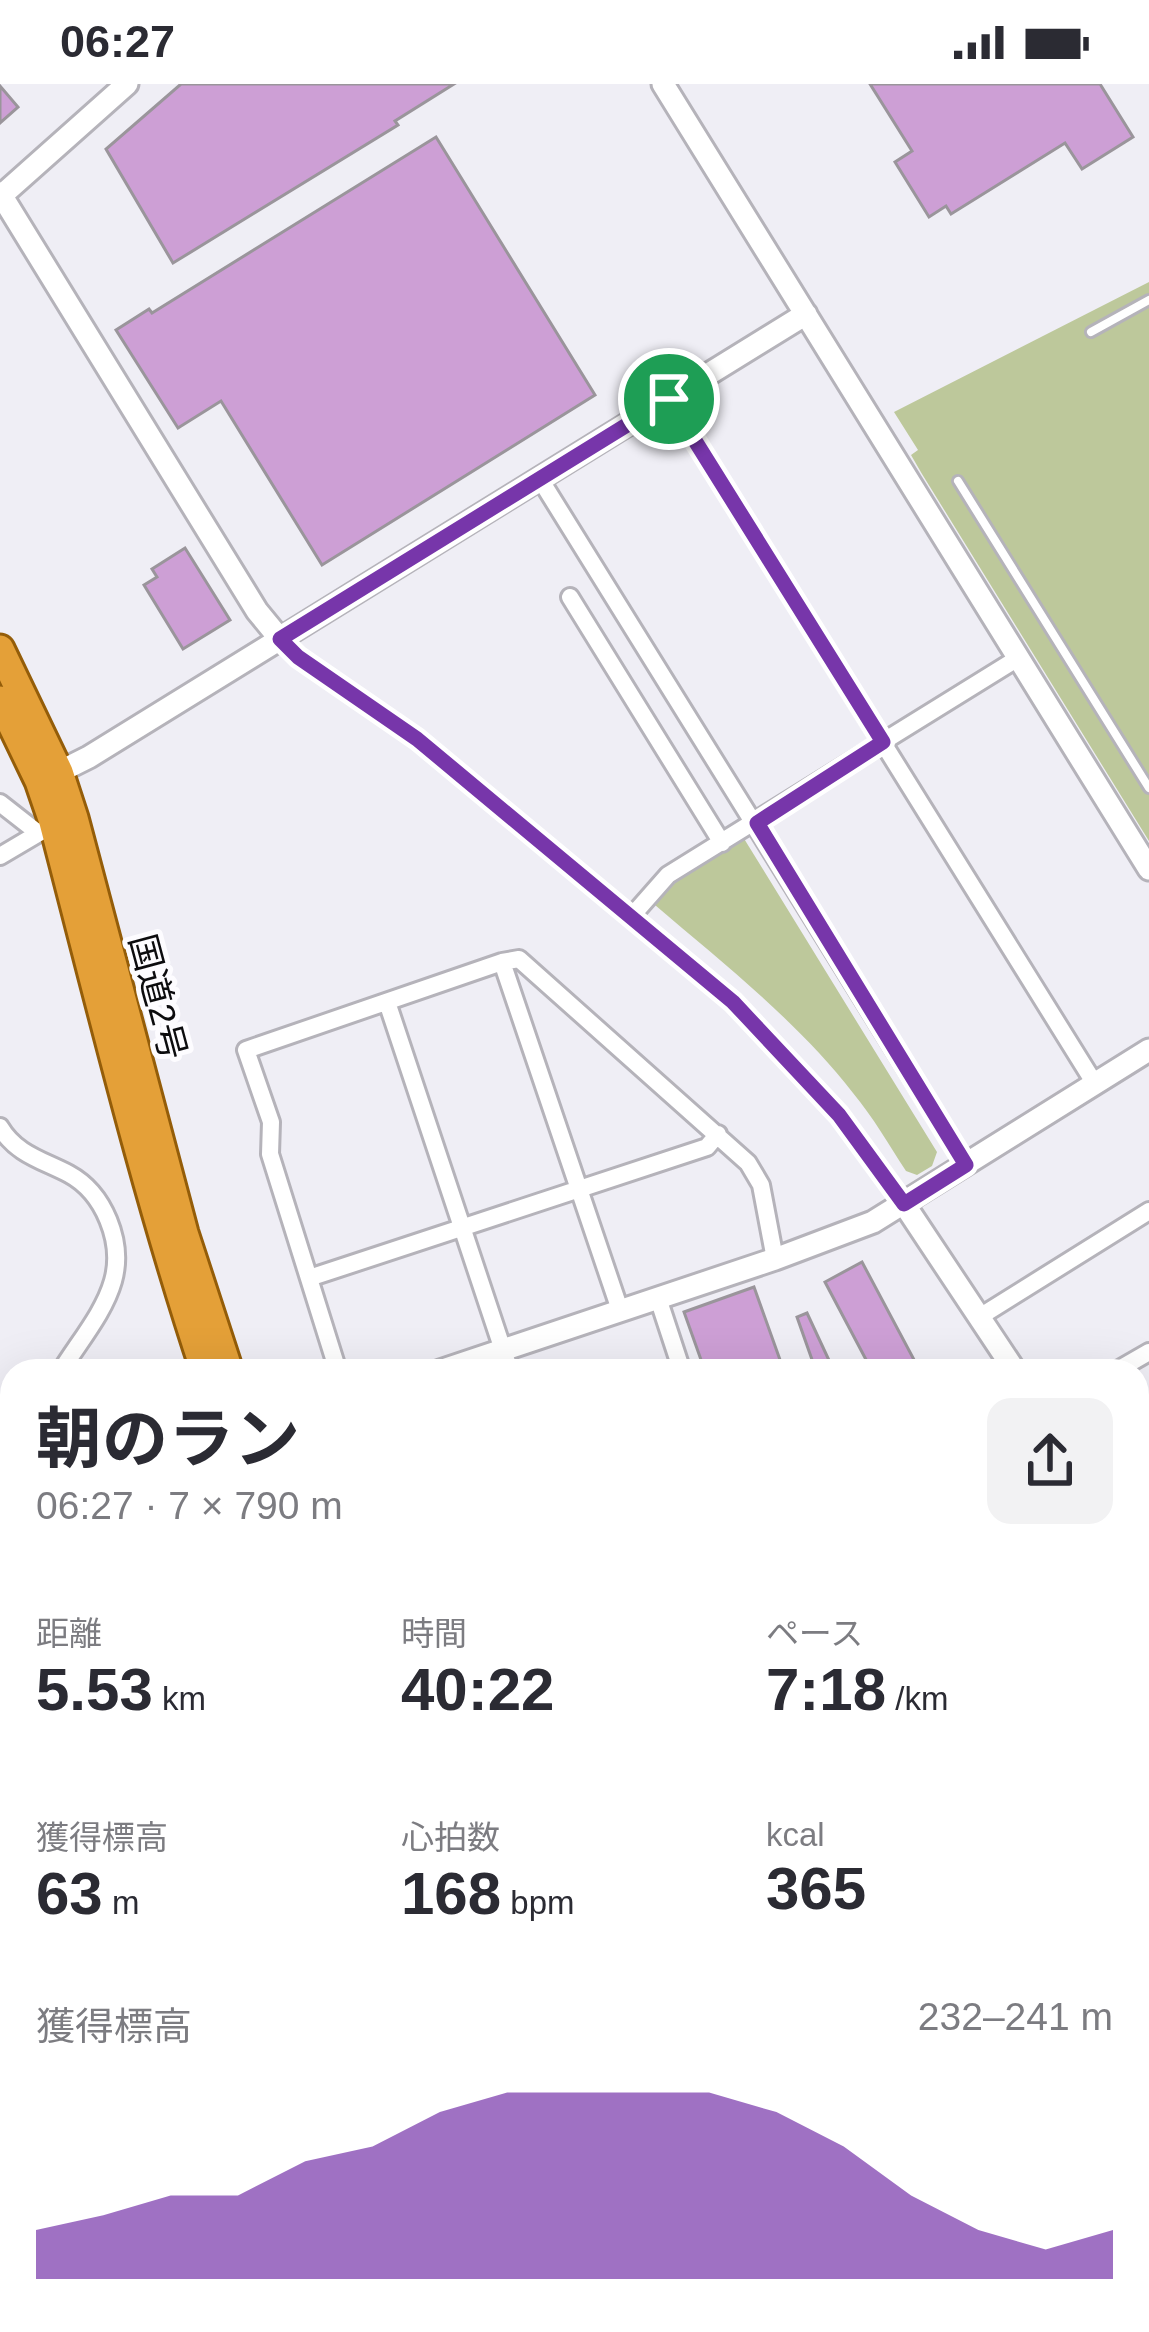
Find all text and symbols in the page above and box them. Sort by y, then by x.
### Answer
text: 06:27 [60,16,175,67]
pin [618,348,720,450]
icon: arrive [636,366,702,432]
street label: 国道2号 [122,930,194,1064]
button: share [987,1398,1113,1524]
text: 朝のラン [36,1402,300,1476]
text: 06:27 · 7 × 790 m [36,1484,343,1527]
text: 距離 [36,1615,102,1652]
text: 時間 [401,1615,467,1652]
text: ペース [766,1615,863,1652]
text: 5.53 [36,1656,153,1723]
text: 40:22 [401,1656,554,1723]
text: 7:18 [766,1656,886,1723]
text: km [153,1680,206,1717]
text: /km [886,1680,948,1717]
text: kcal [766,1816,825,1853]
text: 獲得標高 [36,1819,168,1856]
text: 心拍数 [401,1819,500,1856]
text: 365 [766,1855,866,1922]
text: 63 [36,1860,103,1927]
text: 168 [401,1860,501,1927]
text: m [103,1884,139,1921]
text: bpm [501,1884,574,1921]
text: 232–241 m [918,1995,1113,2038]
text: 獲得標高 [36,2005,192,2048]

